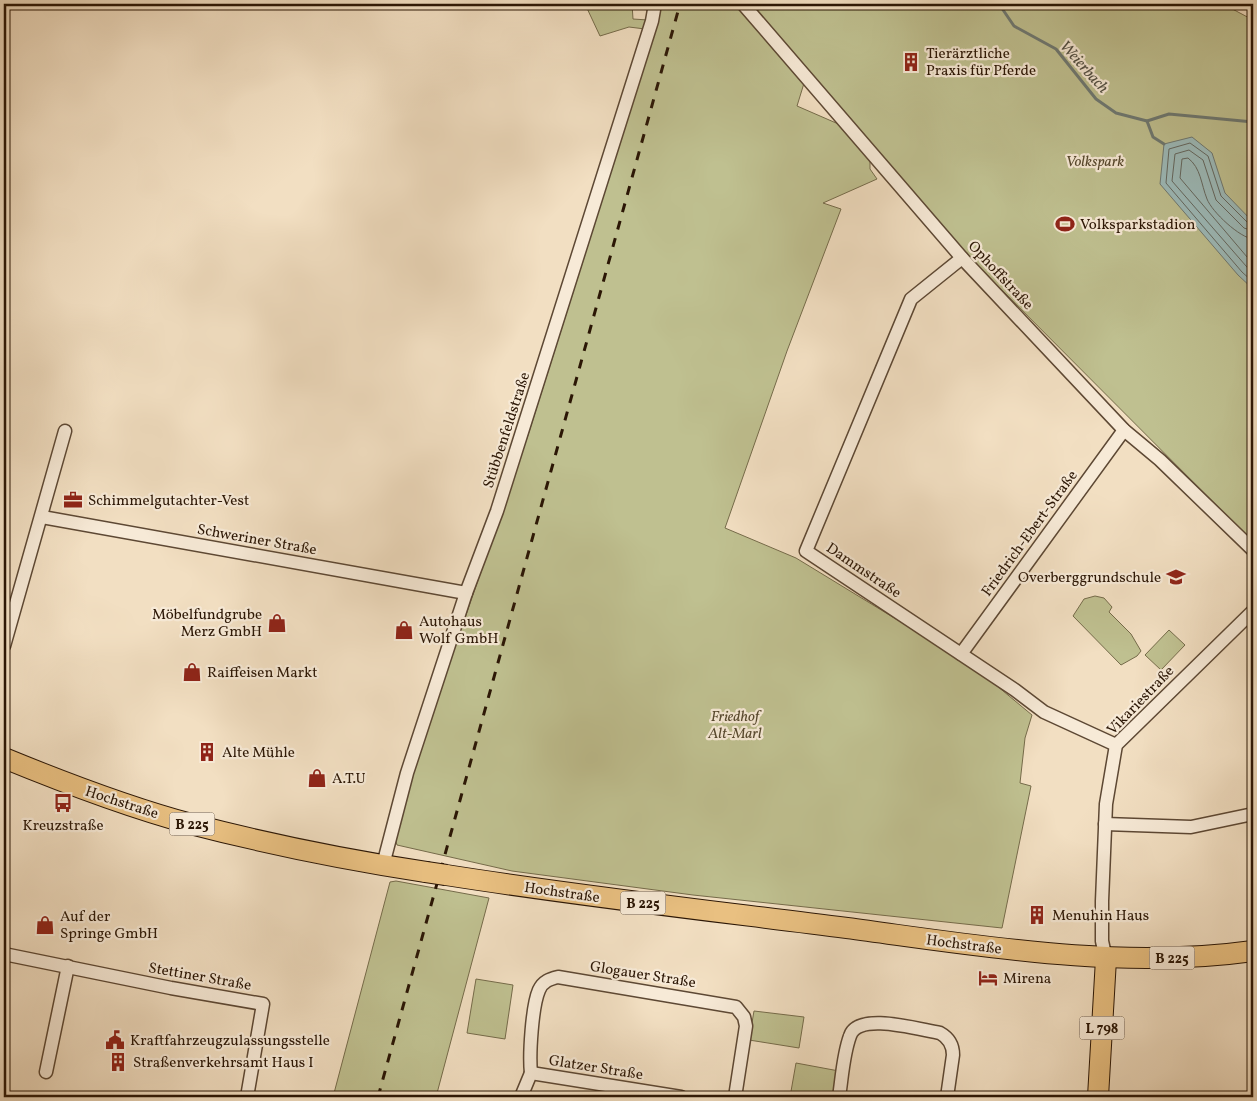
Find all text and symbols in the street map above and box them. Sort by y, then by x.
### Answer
water label: Weierbach [1054,36,1113,99]
place label: Tierärztliche Praxis für Pferde [926,44,1036,82]
building icon: Tierärztliche Praxis für Pferde [900,51,922,73]
park label: Volkspark [1066,152,1124,173]
sports icon: Volksparkstadion [1054,213,1076,235]
place label: Volksparkstadion [1080,215,1195,236]
street label: Ophoffstraße [962,237,1038,315]
street label: Stübbenfeldstraße [479,370,536,491]
street label: Friedrich-Ebert-Straße [977,466,1083,601]
office icon: Schimmelgutachter-Vest [62,489,84,511]
place label: Schimmelgutachter-Vest [88,491,249,512]
street label: Schweriner Straße [195,520,318,561]
street label: Dammstraße [821,538,905,604]
school or university icon: Overberggrundschule [1165,566,1187,588]
place label: Overberggrundschule [1018,568,1161,589]
place label: Möbelfundgrube Merz GmbH [152,605,262,643]
shop icon: Möbelfundgrube Merz GmbH [266,612,288,634]
place label: Autohaus Wolf GmbH [419,612,499,650]
shop icon: Autohaus Wolf GmbH [393,619,415,641]
shop icon: Raiffeisen Markt [181,661,203,683]
street label: Vikariestraße [1103,662,1180,740]
place label: Raiffeisen Markt [207,663,318,684]
park label: Friedhof Alt-Marl [707,707,762,745]
building icon: Alte Mühle [196,741,218,763]
place label: Alte Mühle [222,743,295,764]
shop icon: A.T.U [306,767,328,789]
place label: A.T.U [332,769,366,790]
street label: Hochstraße [82,782,161,825]
bus stop icon: Kreuzstraße [52,792,74,814]
road number: B 225 [170,812,214,836]
place label: Kreuzstraße [22,816,104,837]
street label: Hochstraße [523,878,601,909]
road number: B 225 [620,891,666,914]
building icon: Menuhin Haus [1026,904,1048,926]
place label: Menuhin Haus [1052,906,1149,927]
place label: Auf der Springe GmbH [60,907,158,945]
shop icon: Auf der Springe GmbH [34,914,56,936]
street label: Hochstraße [925,930,1003,961]
road number: B 225 [1150,946,1194,970]
street label: Glogauer Straße [588,957,697,994]
street label: Stettiner Straße [147,958,253,997]
hotel icon: Mirena [977,967,999,989]
place label: Mirena [1003,969,1051,990]
road number: L 798 [1080,1016,1124,1040]
public building icon: Kraftfahrzeugzulassungsstelle [104,1029,126,1051]
place label: Kraftfahrzeugzulassungsstelle [130,1031,330,1052]
building icon: Straßenverkehrsamt Haus I [107,1051,129,1073]
street label: Glatzer Straße [547,1051,644,1086]
place label: Straßenverkehrsamt Haus I [133,1053,314,1074]

